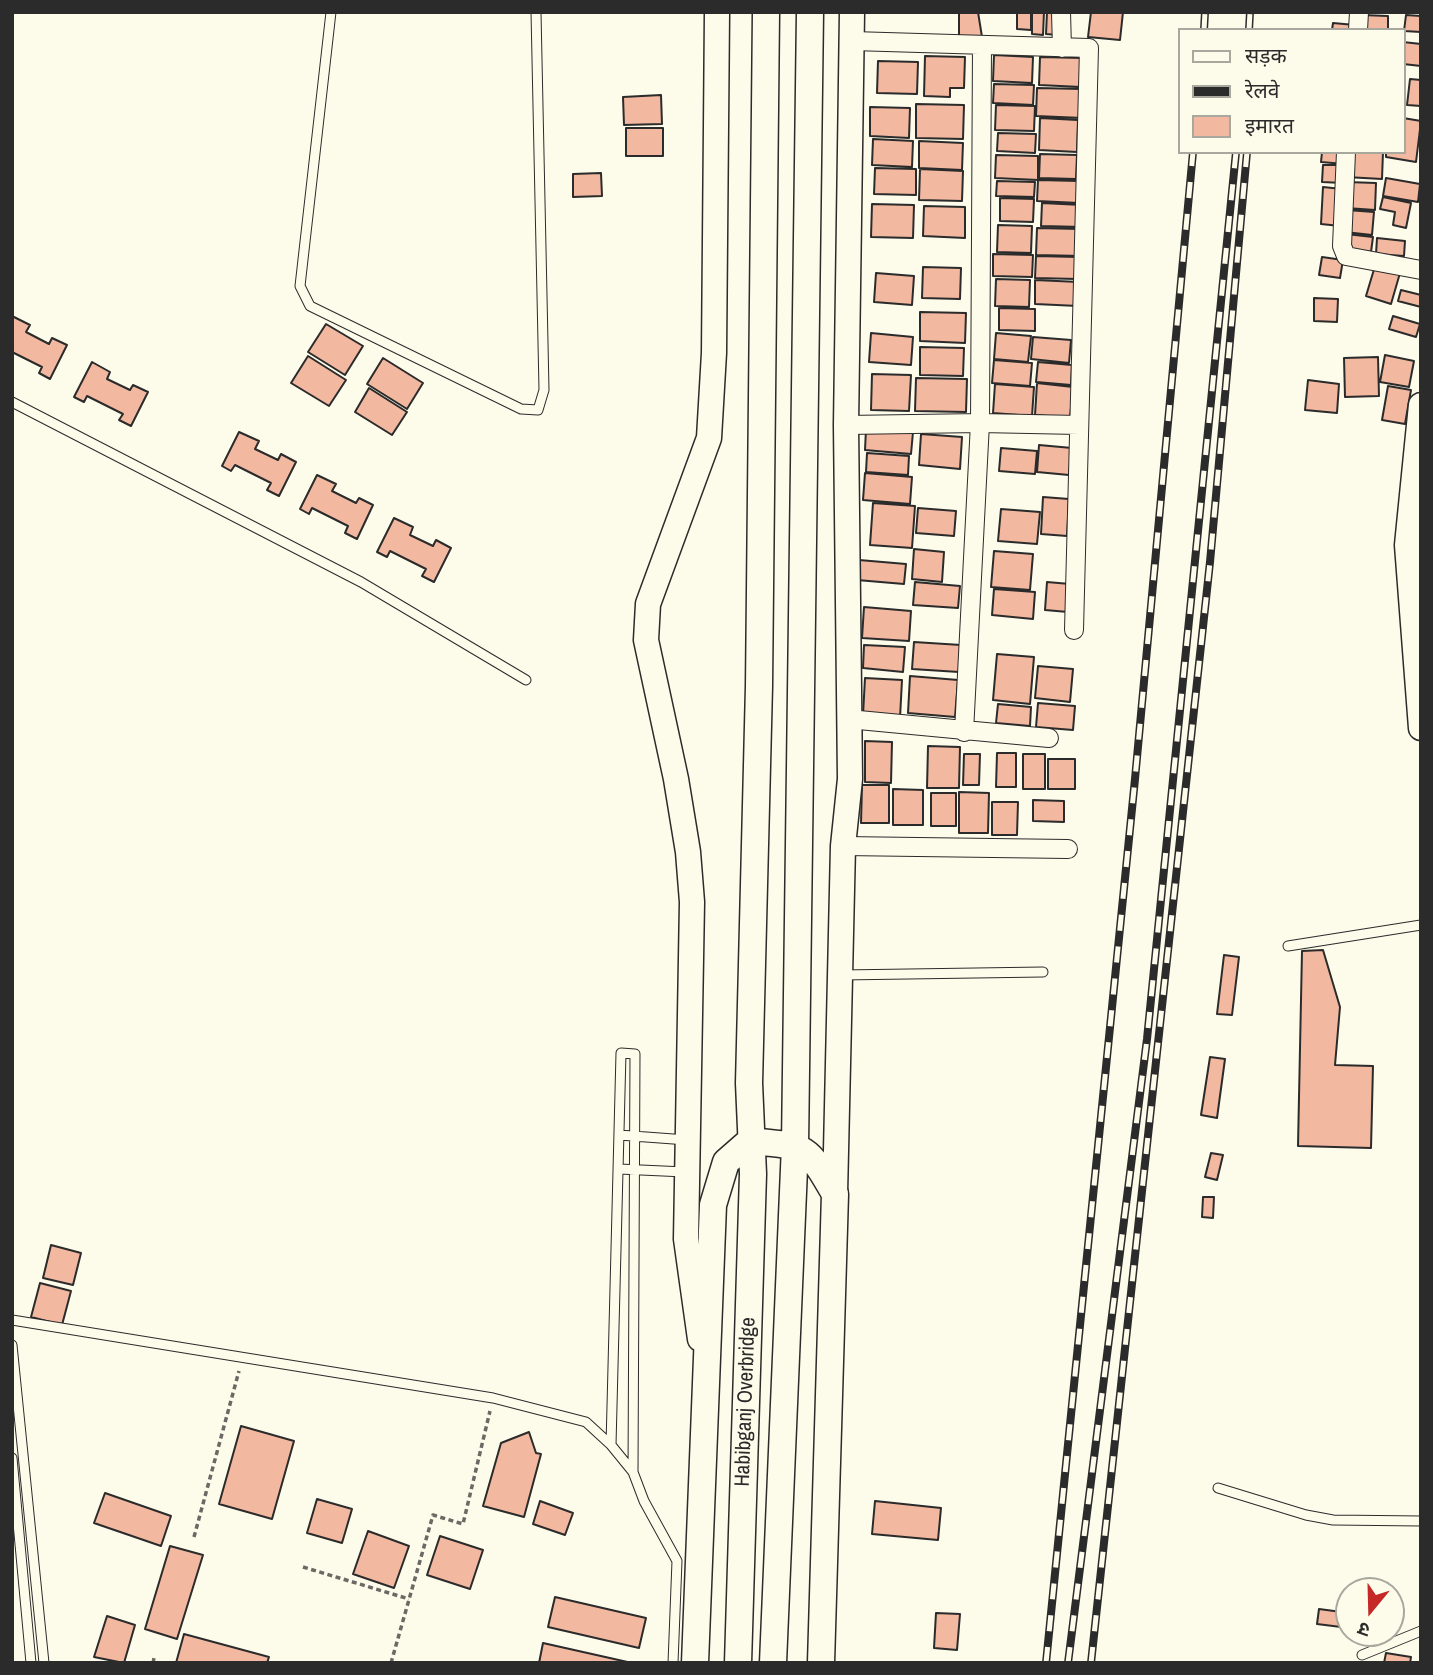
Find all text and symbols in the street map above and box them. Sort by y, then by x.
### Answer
legend [1178,28,1405,154]
text: सड़क [1245,41,1287,70]
text: रेलवे [1245,76,1280,105]
text: इमारत [1245,111,1294,140]
street label: Habibganj Overbridge [730,1317,762,1487]
north arrow [1335,1577,1405,1647]
text: उ [1354,1616,1373,1644]

